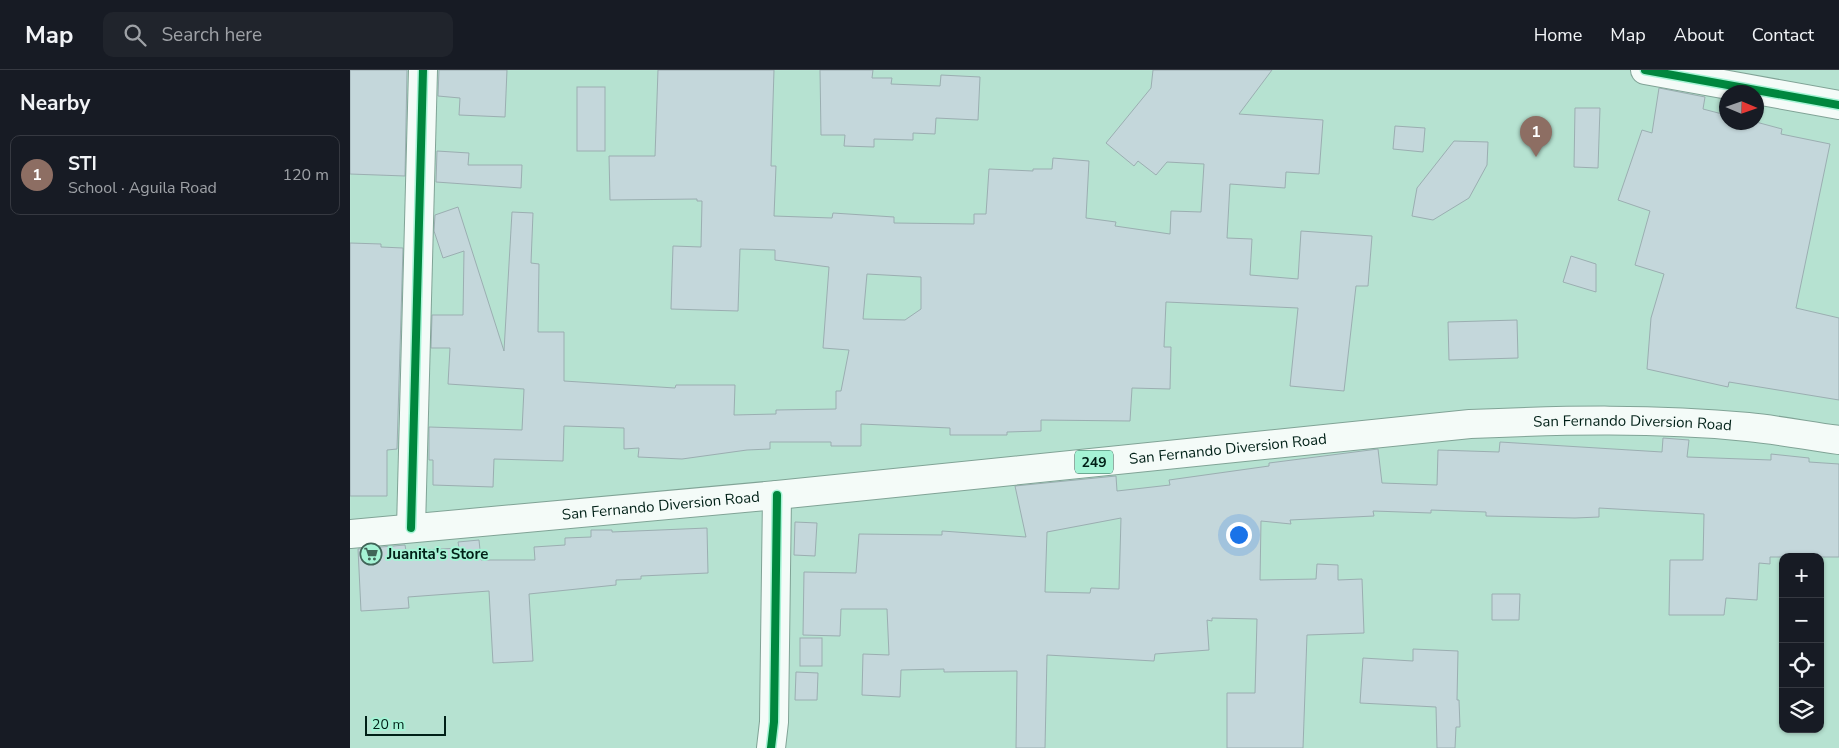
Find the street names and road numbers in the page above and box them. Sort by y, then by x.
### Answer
street label: San Fernando Diversion Road [1533,411,1733,435]
street label: San Fernando Diversion Road [1128,429,1328,469]
road number: 249 [1075,451,1113,474]
street label: San Fernando Diversion Road [561,487,761,525]

